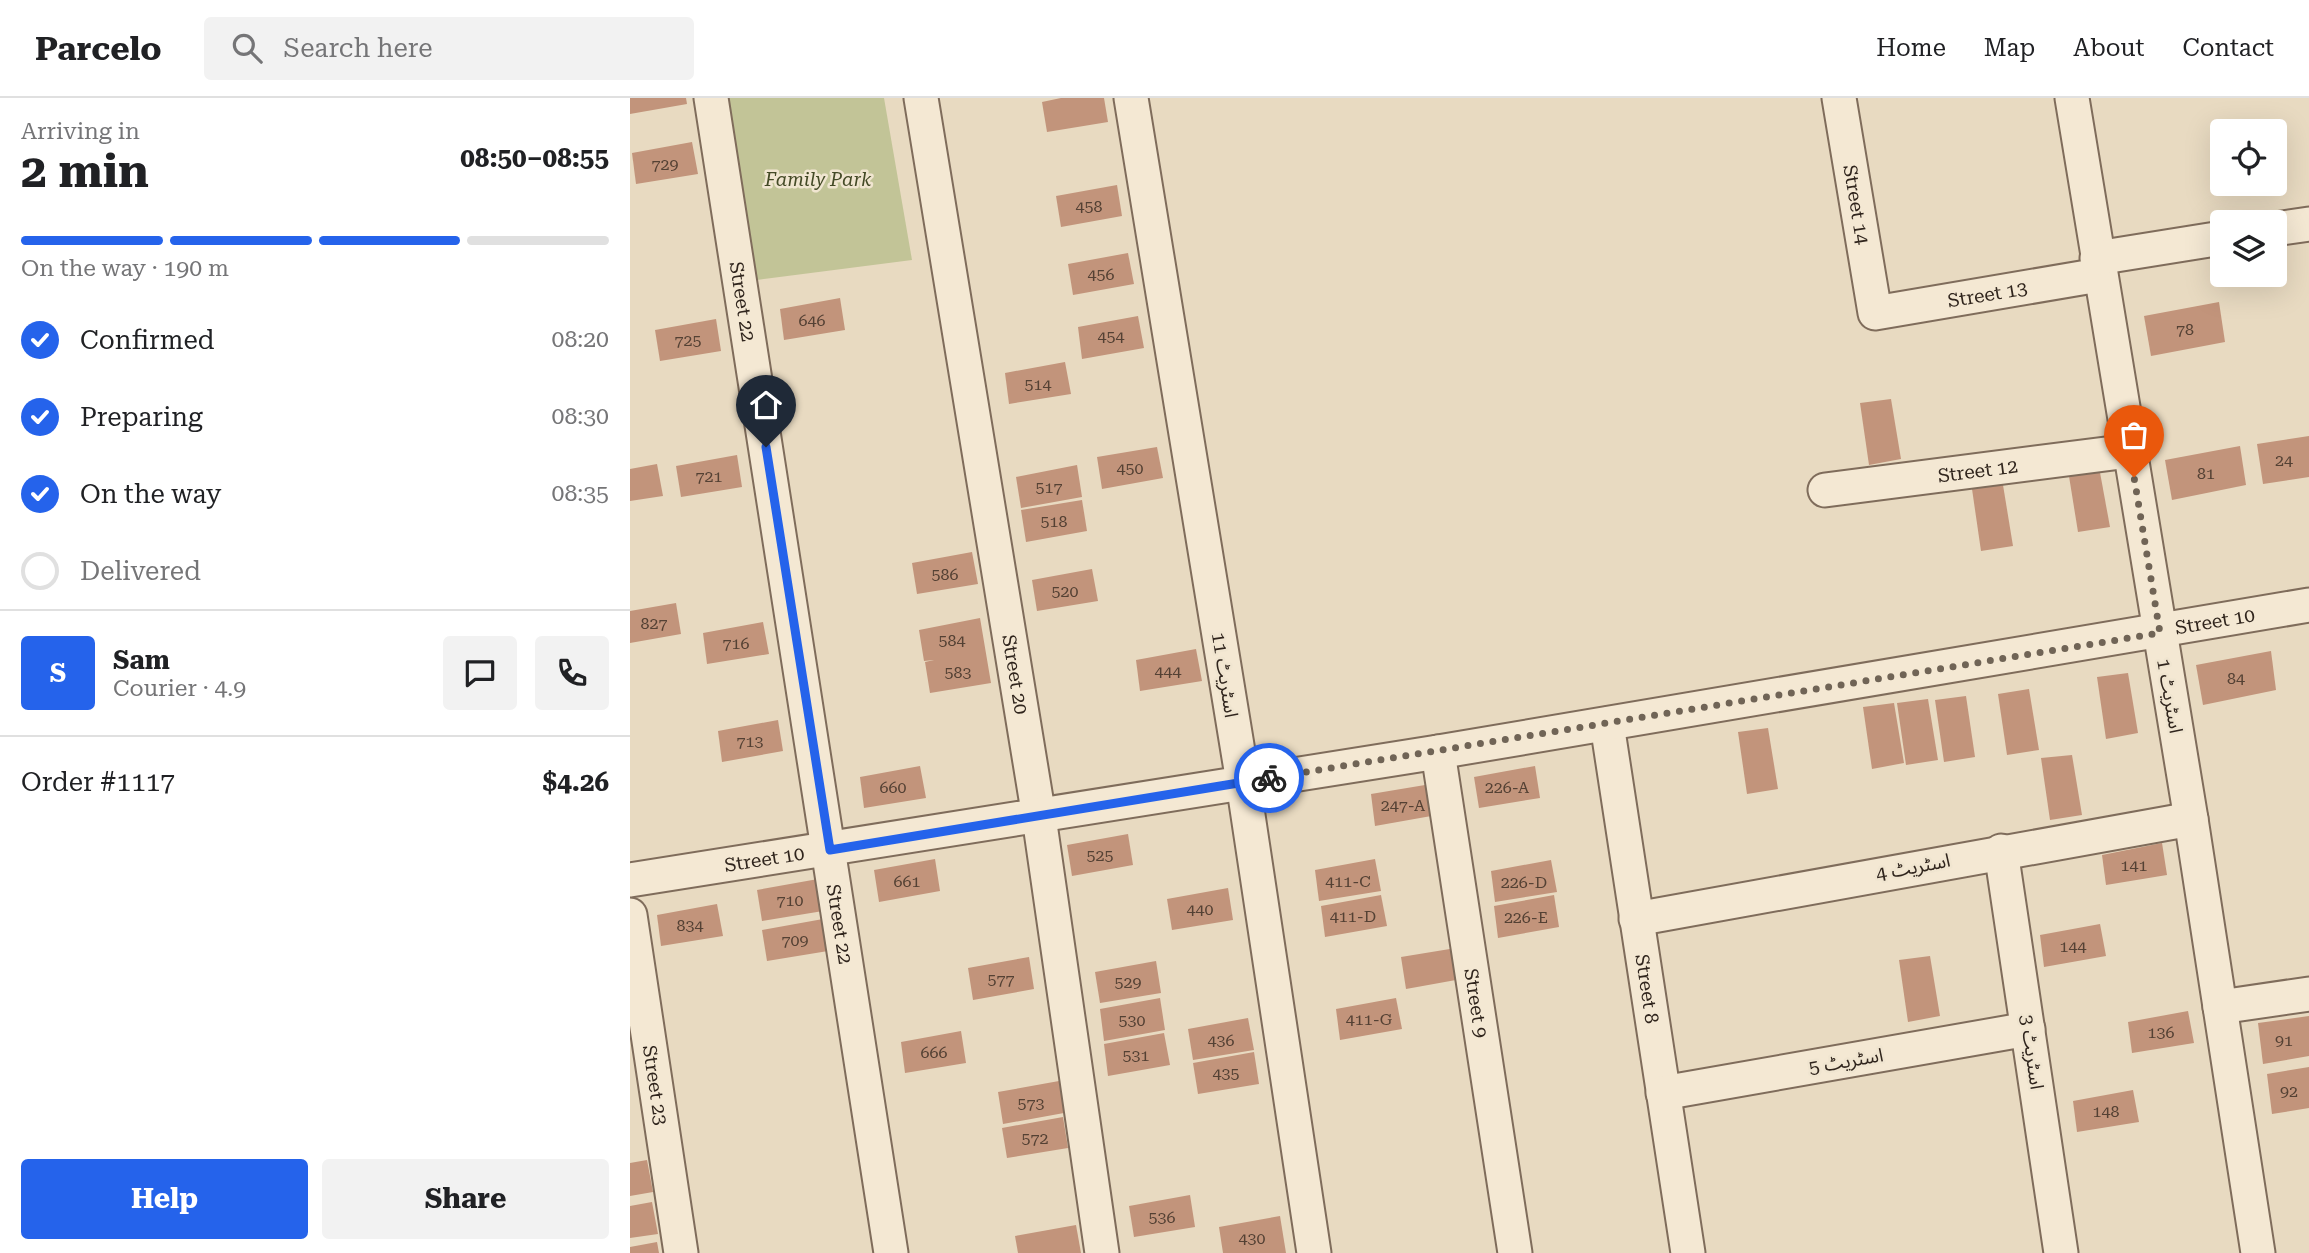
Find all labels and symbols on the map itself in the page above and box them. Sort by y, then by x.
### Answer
house number: 729 [652,155,678,174]
street label: Street 14 [1839,163,1875,247]
park label: Family Park [764,168,872,191]
house number: 458 [1076,197,1102,216]
street label: Street 22 [725,260,760,343]
house number: 456 [1088,265,1114,284]
street label: Street 13 [1946,276,2029,312]
house number: 646 [799,311,825,330]
house number: 78 [2176,320,2194,339]
house number: 454 [1098,327,1124,346]
house number: 725 [675,331,701,350]
pin [736,375,796,447]
house number: 514 [1025,375,1051,394]
pin [2104,405,2164,477]
house number: 24 [2275,451,2293,470]
street label: Street 12 [1936,454,2019,487]
house number: 450 [1117,459,1143,478]
house number: 81 [2197,464,2215,483]
house number: 721 [696,467,722,486]
house number: 517 [1036,478,1062,497]
house number: 518 [1041,512,1067,531]
house number: 586 [932,565,958,584]
house number: 520 [1052,582,1078,601]
street label: Street 10 [2173,603,2257,639]
house number: 827 [641,614,667,633]
house number: 584 [939,631,965,650]
street label: اسٹریٹ 11 [1207,631,1243,719]
street label: Street 20 [998,633,1033,716]
house number: 716 [723,634,749,653]
street label: اسٹریٹ 1 [2152,657,2188,735]
house number: 444 [1155,662,1181,681]
house number: 583 [945,663,971,682]
house number: 84 [2227,669,2245,688]
house number: 713 [737,732,763,751]
courier [1234,743,1304,813]
house number: 660 [880,778,906,797]
house number: 226-A [1485,778,1530,797]
house number: 247-A [1381,796,1426,815]
street label: Street 10 [723,841,806,876]
house number: 525 [1087,846,1113,865]
street label: اسٹریٹ 4 [1874,849,1952,885]
house number: 141 [2121,856,2147,875]
house number: 661 [894,872,920,891]
house number: 411-C [1325,872,1371,891]
house number: 226-D [1501,873,1547,892]
street label: Street 22 [822,882,857,966]
house number: 710 [777,891,803,910]
house number: 440 [1187,900,1213,919]
house number: 411-D [1330,907,1376,926]
house number: 226-E [1504,908,1548,927]
house number: 834 [677,916,703,935]
house number: 709 [782,931,808,950]
house number: 144 [2060,937,2086,956]
street label: Street 8 [1631,953,1664,1025]
street label: Street 9 [1460,967,1493,1039]
house number: 577 [988,970,1014,989]
house number: 529 [1115,973,1141,992]
house number: 411-G [1346,1010,1393,1029]
house number: 530 [1119,1011,1145,1030]
street label: اسٹریٹ 3 [2015,1013,2049,1091]
house number: 136 [2148,1023,2174,1042]
house number: 436 [1208,1031,1234,1050]
house number: 91 [2275,1031,2293,1050]
street label: Street 23 [638,1043,673,1127]
house number: 666 [921,1043,947,1062]
street label: اسٹریٹ 5 [1807,1043,1885,1079]
house number: 531 [1123,1046,1149,1065]
house number: 435 [1213,1064,1239,1083]
house number: 92 [2280,1082,2298,1101]
house number: 573 [1018,1094,1044,1113]
house number: 148 [2093,1102,2119,1121]
house number: 572 [1022,1129,1048,1148]
house number: 536 [1149,1208,1175,1227]
house number: 430 [1239,1229,1265,1248]

